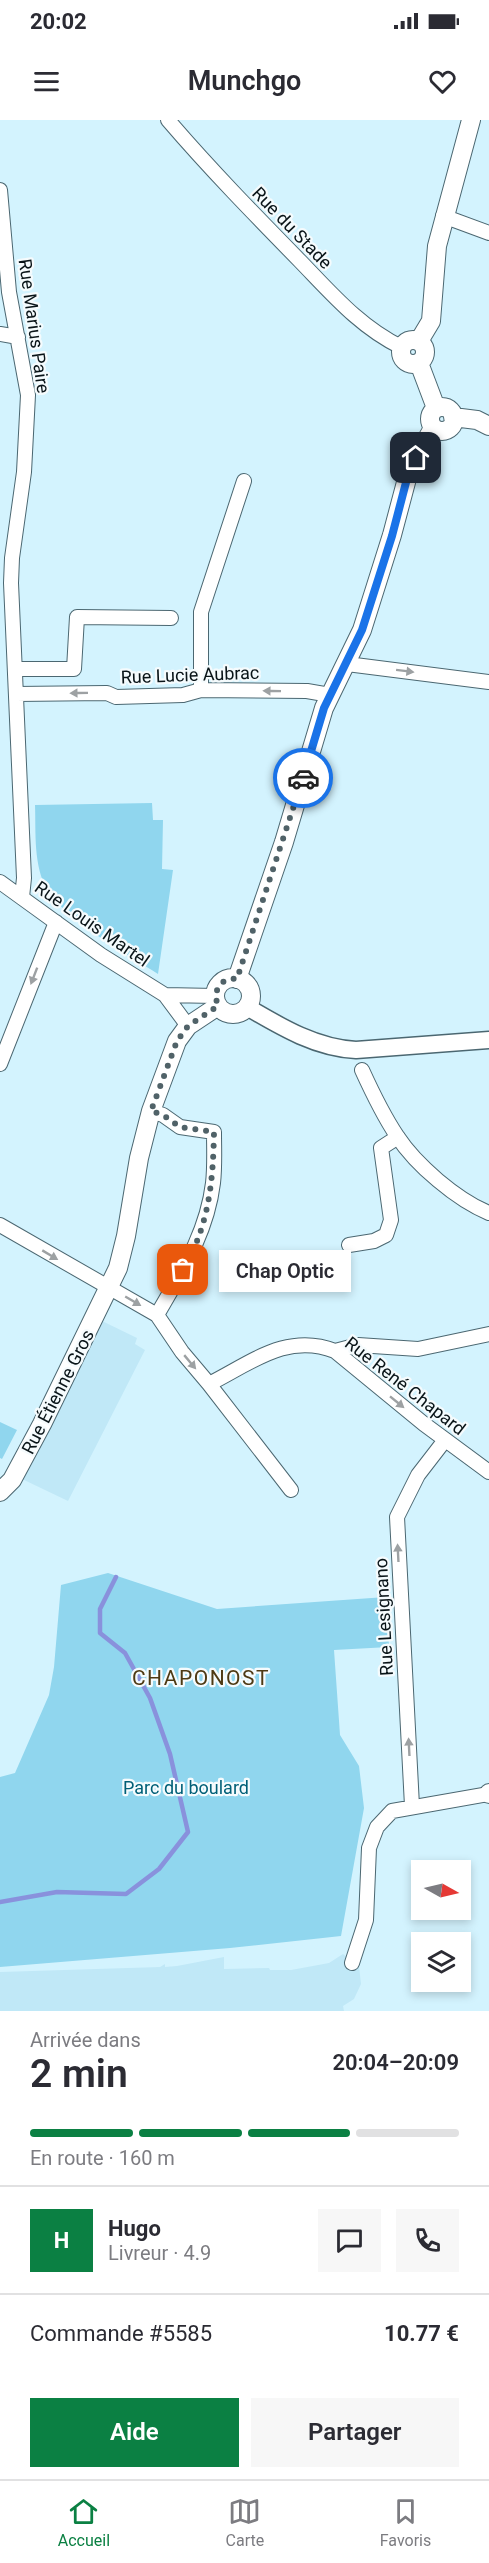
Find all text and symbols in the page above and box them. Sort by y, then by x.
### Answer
text: 20:02 [30,9,87,34]
icon: menu [30,65,63,98]
text: Munchgo [188,65,301,97]
icon: heart [426,65,459,98]
street label: Rue du Stade [248,182,337,273]
street label: Rue Marius Paire [15,257,54,395]
pin [390,432,441,483]
icon: home [399,441,432,474]
street label: Rue Lucie Aubrac [120,662,260,687]
one-way arrow [395,667,414,676]
one-way arrow [262,686,281,696]
one-way arrow [69,688,88,698]
courier [273,748,333,808]
icon: car [287,762,320,795]
street label: Rue Louis Martel [31,876,154,971]
one-way arrow [29,968,39,986]
pin [157,1244,208,1295]
one-way arrow [42,1249,58,1260]
callout: Chap Optic [219,1249,351,1291]
icon: bag [166,1253,199,1286]
text: Chap Optic [236,1259,334,1283]
one-way arrow [125,1296,142,1306]
street label: Rue Étienne Gros [17,1326,98,1457]
street label: Rue René Chapard [341,1332,470,1439]
one-way arrow [184,1354,197,1370]
one-way arrow [389,1395,404,1407]
one-way arrow [393,1543,403,1562]
street label: Rue Lesignano [370,1558,397,1676]
district label: CHAPONOST [132,1666,270,1690]
one-way arrow [404,1738,414,1757]
park label: Parc du boulard [123,1777,249,1798]
north arrow [411,1860,471,1920]
map controls [411,1860,471,1992]
button: layers [411,1932,471,1992]
text: Arrivée dans [30,2028,141,2052]
text: 20:04–20:09 [332,2050,459,2075]
text: 2 min [30,2051,128,2097]
text: En route · 160 m [30,2146,175,2170]
button: chat [318,2209,381,2272]
button: phone [396,2209,459,2272]
text: Hugo [108,2216,161,2241]
text: H [54,2228,69,2253]
text: Livreur · 4.9 [108,2241,211,2265]
text: Commande #5585 [30,2321,212,2346]
text: 10.77 € [384,2321,459,2346]
button: Aide [30,2398,239,2467]
button: Partager [251,2398,459,2467]
tab: Accueil [58,2495,110,2550]
tab: Carte [226,2495,264,2550]
tab: Favoris [380,2495,431,2550]

